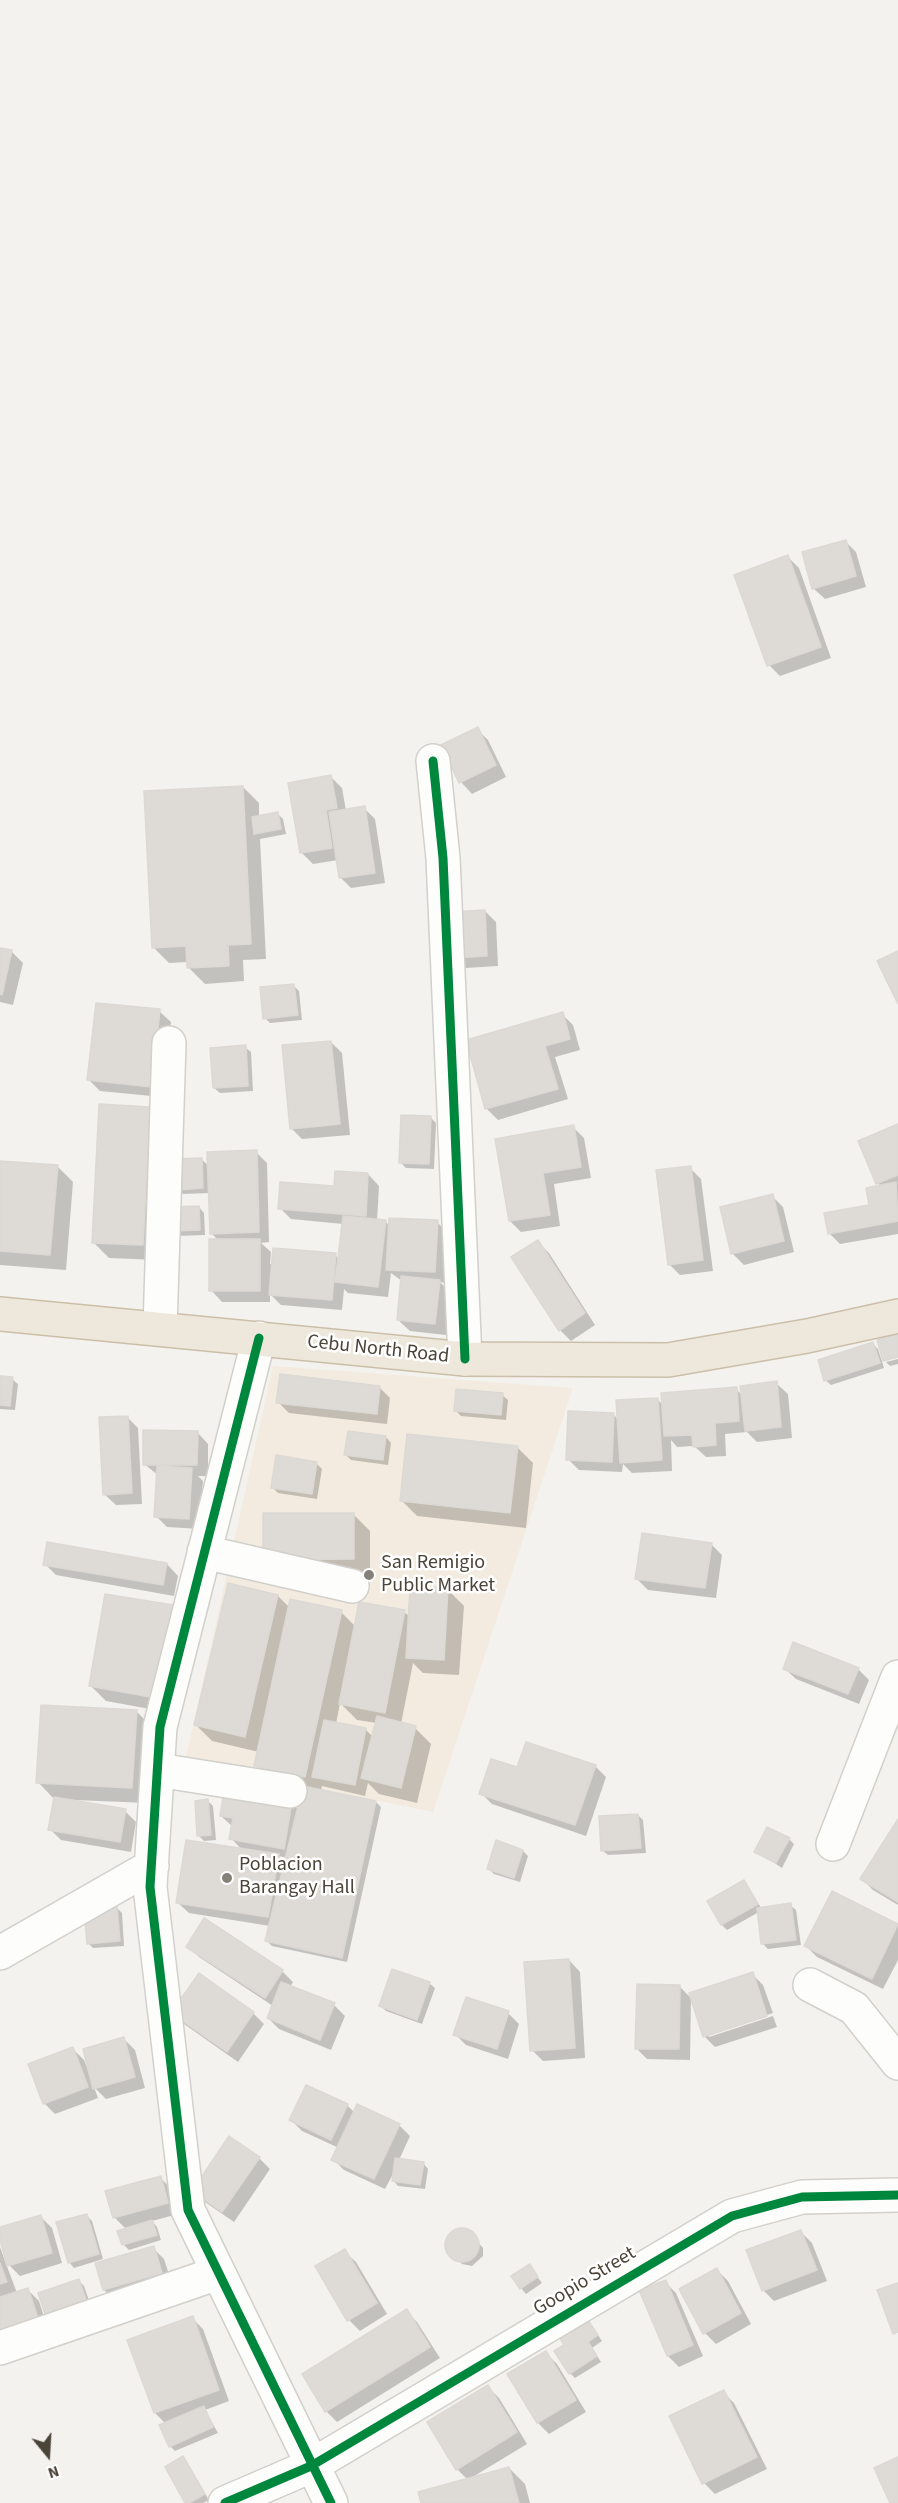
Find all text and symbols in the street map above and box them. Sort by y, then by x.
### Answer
street label: Cebu North Road [306,1331,450,1369]
place label: San Remigio Public Market [381,1552,495,1599]
marker: San Remigio Public Market [362,1568,376,1582]
place label: Poblacion Barangay Hall [239,1854,355,1901]
marker: Poblacion Barangay Hall [220,1871,234,1885]
street label: Goopio Street [530,2242,640,2322]
north arrow [18,2425,78,2485]
text: N [45,2460,62,2484]

